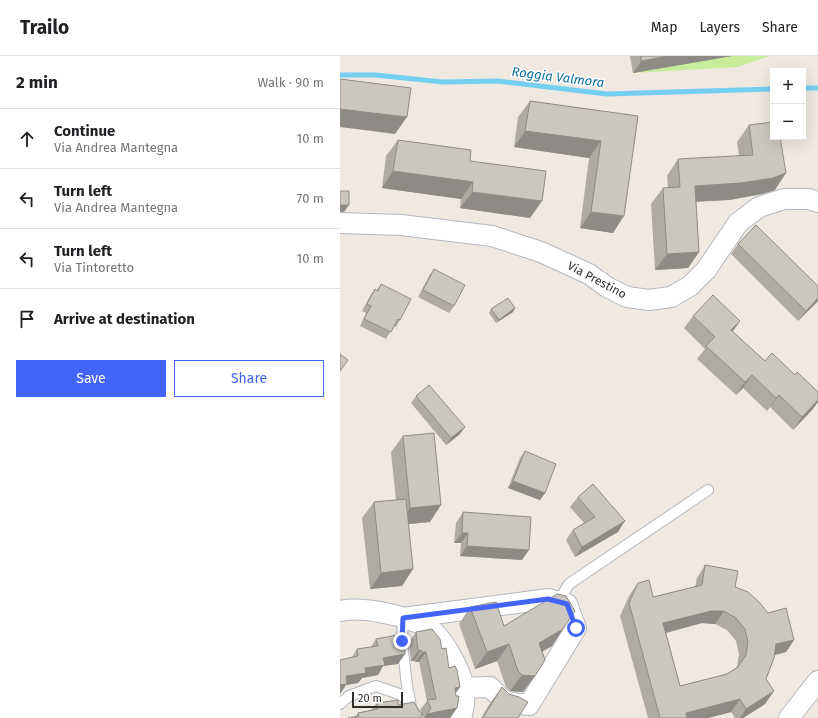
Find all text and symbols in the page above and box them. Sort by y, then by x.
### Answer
text: Trailo [20,16,69,39]
text: Map [651,19,677,36]
text: Layers [699,19,740,36]
text: Share [762,19,798,36]
water label: Roggia Valmora [511,64,605,90]
map controls [770,68,806,140]
button: + [770,68,806,104]
text: 2 min [16,72,58,93]
text: Walk · 90 m [258,75,324,90]
button: − [770,104,806,140]
text: Continue [54,122,115,140]
icon: ahead [16,128,38,150]
text: 10 m [297,131,324,146]
text: Via Andrea Mantegna [54,140,178,155]
text: Turn left [54,182,112,200]
icon: left [16,188,38,210]
text: 70 m [297,191,324,206]
text: Via Andrea Mantegna [54,200,178,215]
text: Turn left [54,242,112,260]
icon: left [16,248,38,270]
text: 10 m [297,251,324,266]
street label: Via Prestino [565,259,629,301]
text: Via Tintoretto [54,260,134,275]
icon: arrive [16,308,38,330]
text: Arrive at destination [54,310,195,328]
button: Save [16,360,166,397]
button: Share [174,360,324,397]
route start [567,619,585,637]
route end [393,632,411,650]
scale bar [352,690,403,709]
text: 20 m [358,692,382,705]

